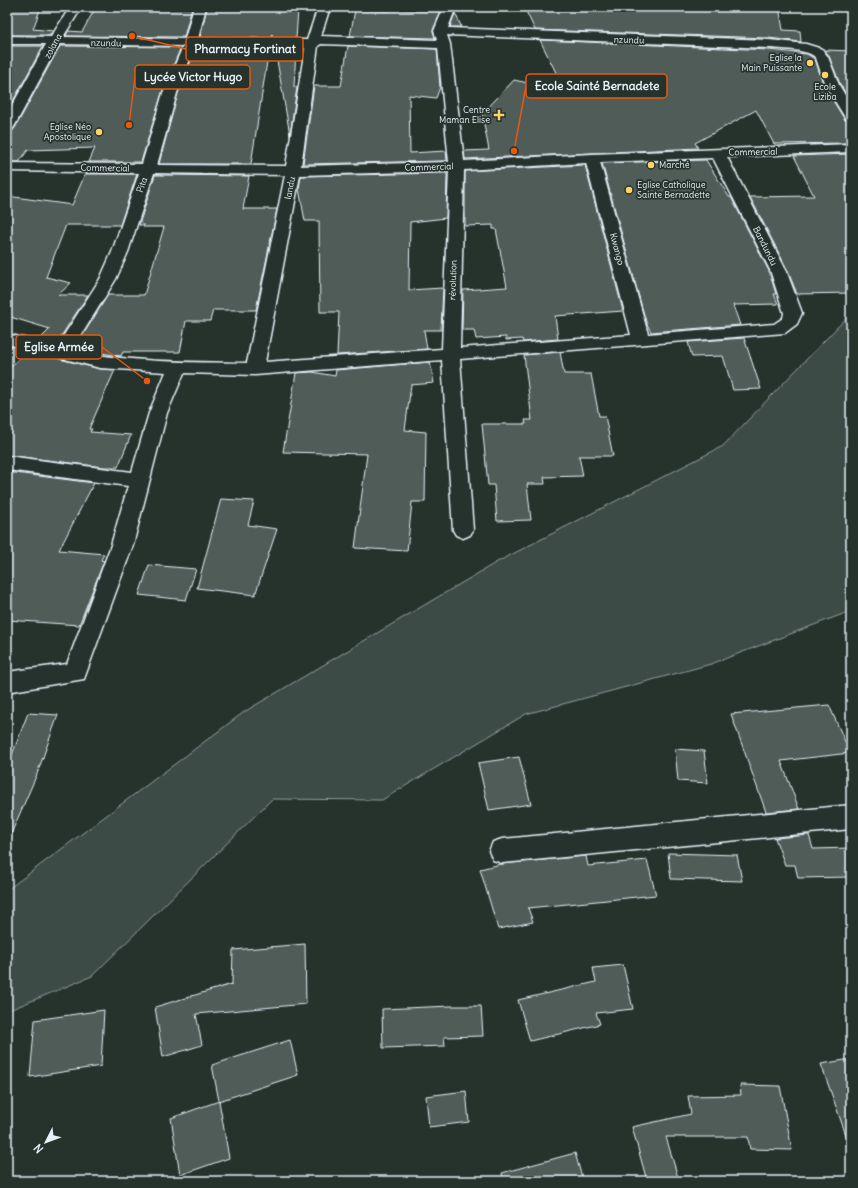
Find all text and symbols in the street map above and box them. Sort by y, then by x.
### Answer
street label: zolana [41,31,64,60]
street label: nzundu [614,33,644,46]
street label: nzundu [91,37,121,48]
callout: Pharmacy Fortinat [186,37,303,61]
text: Pharmacy Fortinat [194,41,297,57]
place label: Eglise la Main Puissante [741,52,802,73]
marker: Eglise la Main Puissante [805,58,815,68]
callout: Lycée Victor Hugo [135,65,250,89]
text: Lycée Victor Hugo [144,69,243,85]
marker: Ecole Liziba [820,70,830,80]
callout: Ecole Sainté Bernadete [526,74,667,98]
text: Ecole Sainté Bernadete [535,78,660,93]
place label: Ecole Liziba [813,81,837,102]
place label: Centre Maman Elise [439,104,490,125]
marker: Centre Maman Elise [493,109,505,121]
place label: Eglise Néo Apostolique [44,121,91,142]
marker: Eglise Néo Apostolique [94,127,104,137]
street label: Commercial [728,146,778,157]
place label: Marché [659,159,690,170]
street label: Commercial [404,160,454,173]
marker: Marché [646,160,656,170]
street label: Commercial [80,162,130,173]
street label: Pita [134,176,149,194]
street label: landu [282,176,297,200]
place label: Eglise Catholique Sainte Bernadette [637,179,710,200]
marker: Eglise Catholique Sainte Bernadette [624,185,634,195]
street label: Bandundu [751,224,780,267]
street label: Kwango [608,232,627,266]
street label: révolution [446,260,459,300]
callout: Eglise Armée [16,335,102,359]
text: Eglise Armée [24,339,94,355]
north arrow [26,1122,66,1162]
text: N [31,1141,46,1156]

